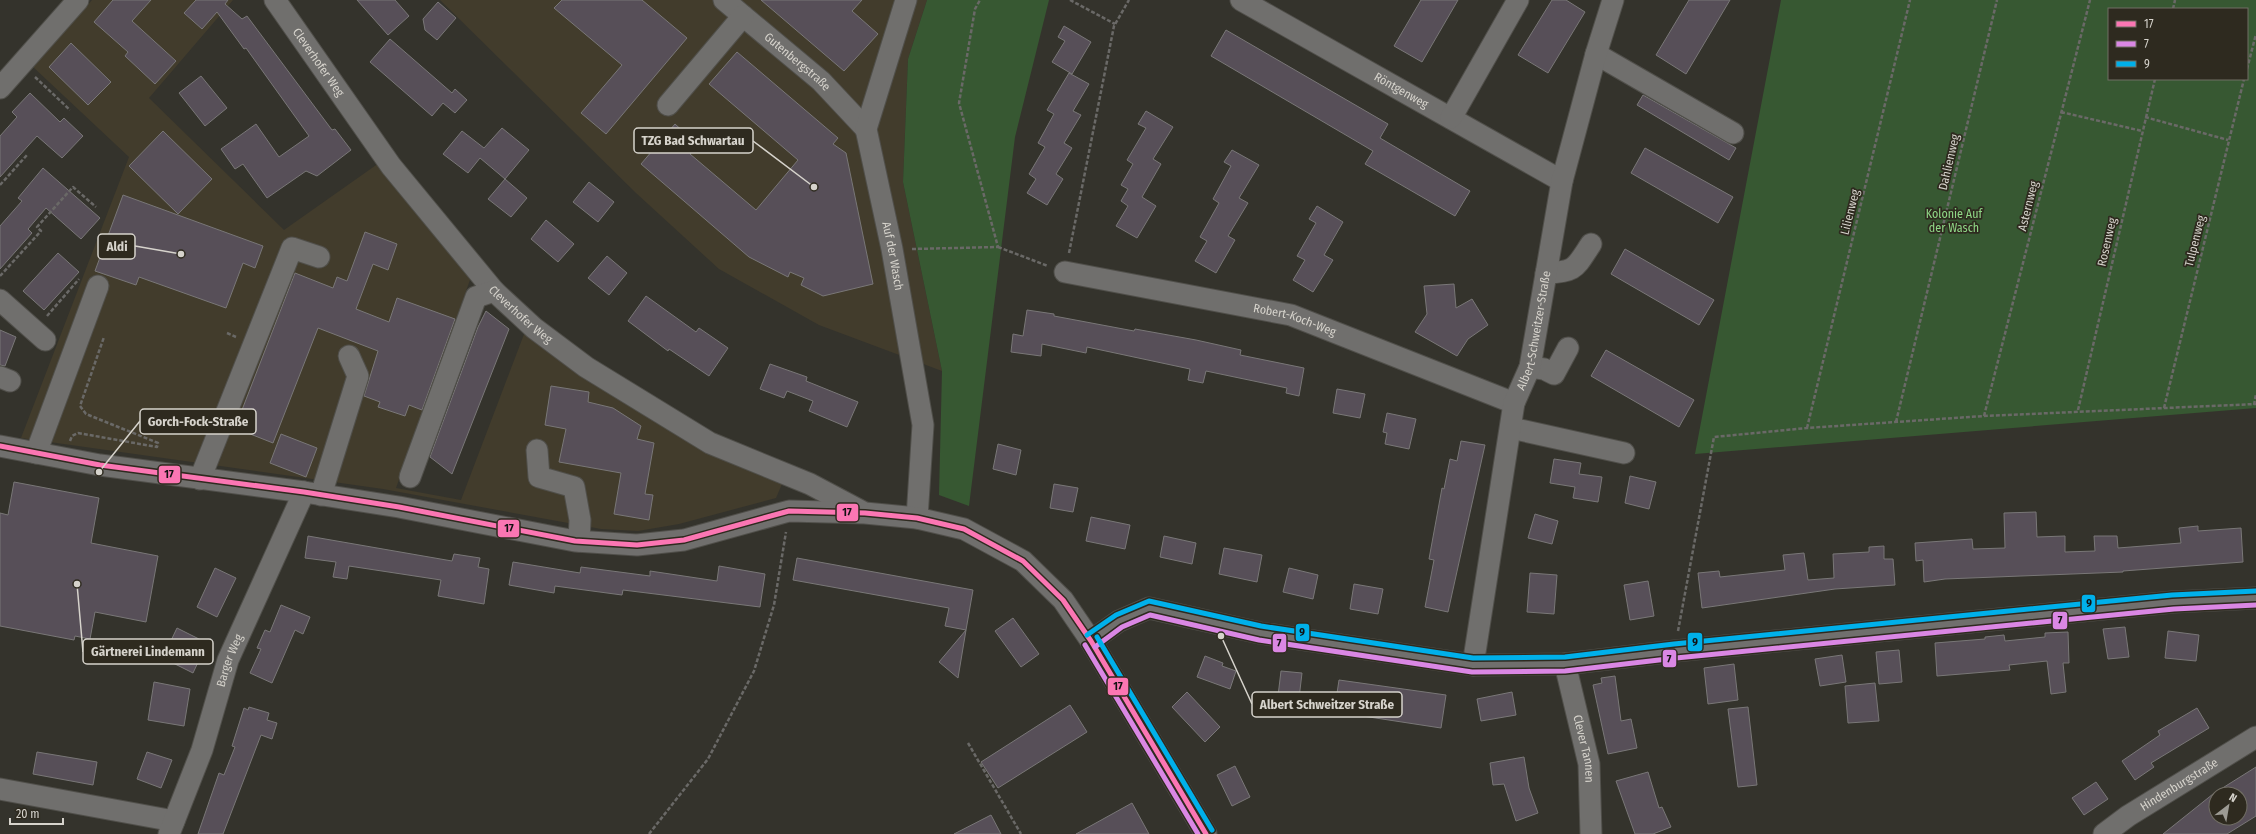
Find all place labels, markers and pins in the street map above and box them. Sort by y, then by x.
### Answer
callout: TZG Bad Schwartau [634,128,753,153]
callout: Aldi [98,234,135,259]
callout: Gorch-Fock-Straße [140,409,256,434]
callout: Gärtnerei Lindemann [83,639,213,664]
callout: Albert Schweitzer Straße [1252,692,1402,717]

